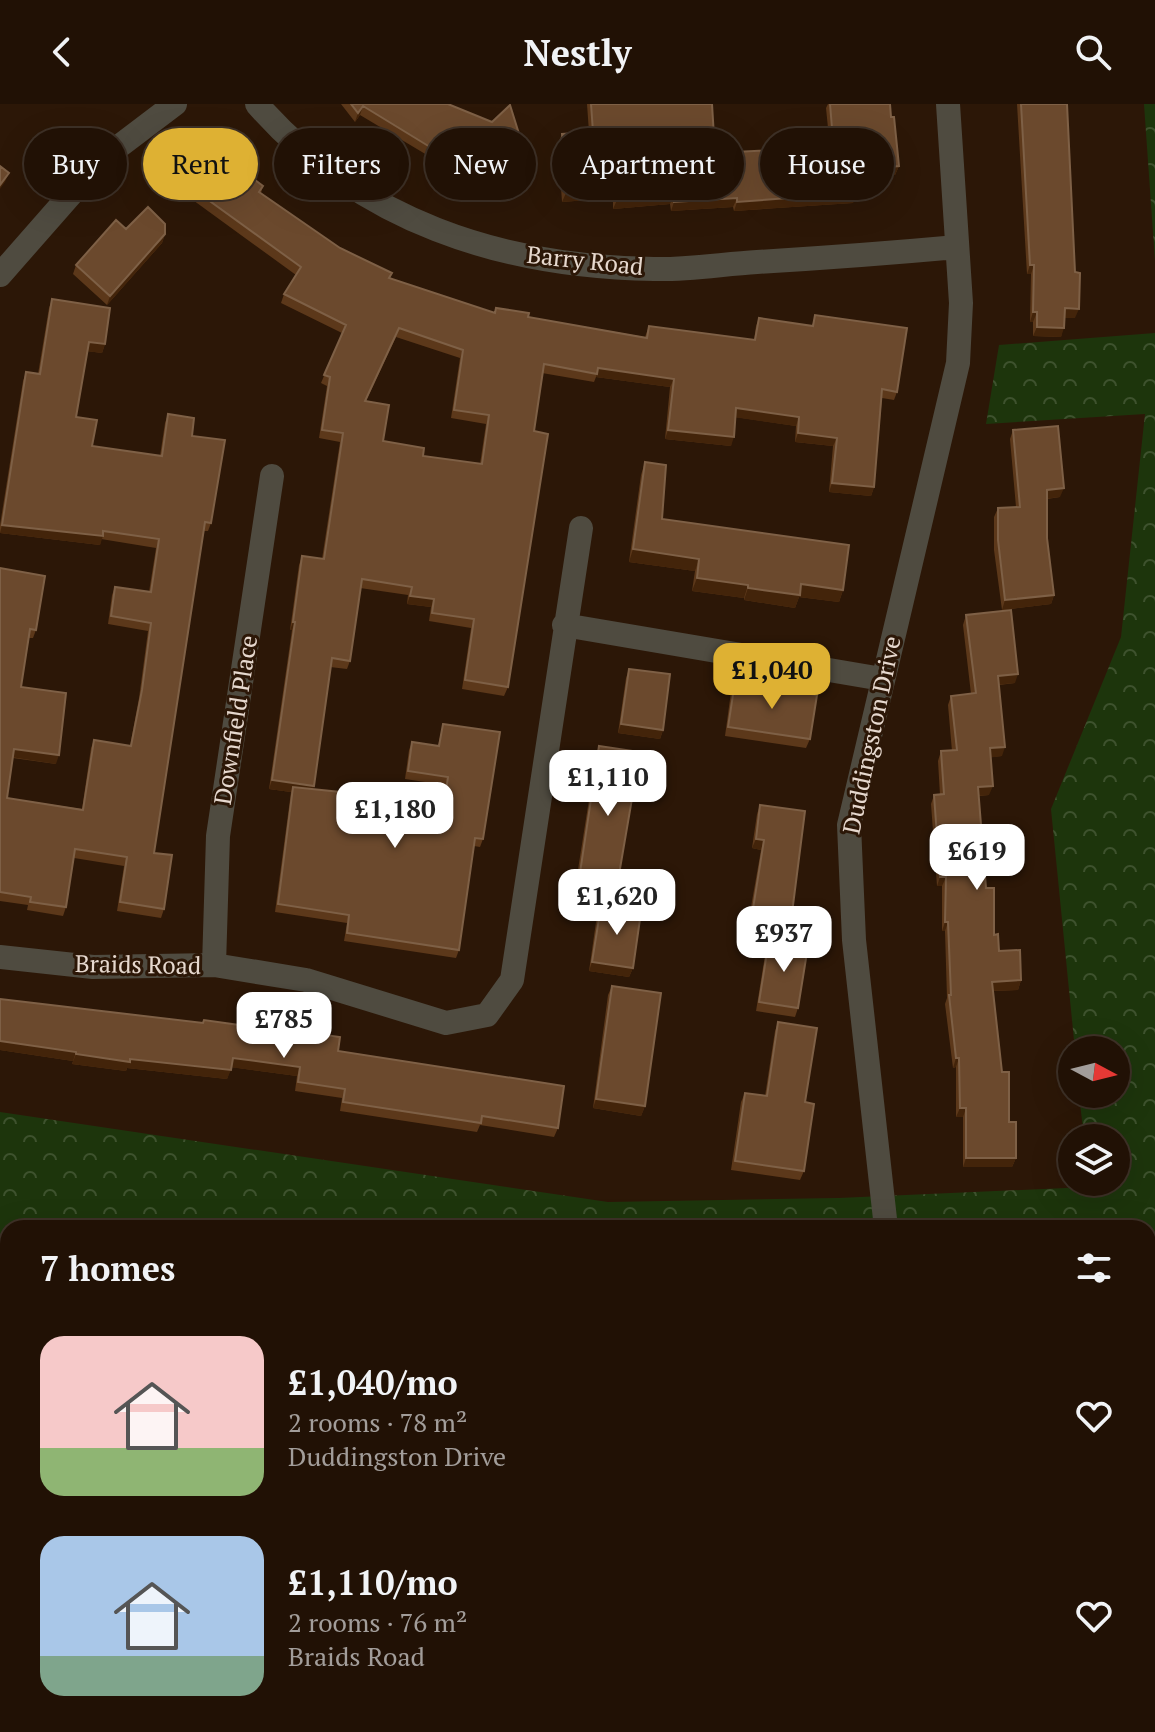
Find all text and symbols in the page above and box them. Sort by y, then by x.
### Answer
text: Nestly [523,29,632,76]
icon: back [40,30,84,74]
icon: search [1071,30,1115,74]
chip: Buy [24,128,127,200]
chip: Rent [143,128,258,200]
chip: Filters [274,128,409,200]
chip: New [425,128,536,200]
chip: Apartment [552,128,744,200]
chip: House [760,128,894,200]
street label: Barry Road [525,238,645,282]
street label: Downfield Place [206,633,264,807]
street label: Duddingston Drive [834,633,908,837]
pin: £1,040 [707,643,837,711]
text: £1,040 [731,652,813,686]
pin: £1,110 [543,750,673,818]
text: £1,110 [567,759,649,793]
pin: £1,180 [330,782,460,850]
text: £1,180 [354,791,436,825]
pin: £619 [930,824,1024,892]
text: £619 [948,833,1006,867]
pin: £1,620 [552,869,682,937]
text: £1,620 [576,878,658,912]
pin: £937 [737,906,831,974]
text: £937 [755,915,813,949]
street label: Braids Road [75,947,201,981]
pin: £785 [237,992,331,1060]
text: £785 [255,1001,313,1035]
north arrow [1058,1036,1130,1108]
map controls [1058,1036,1130,1196]
button: layers [1058,1124,1130,1196]
text: 7 homes [40,1246,175,1291]
icon: filters [1072,1246,1116,1290]
text: £1,040/mo [288,1360,458,1405]
icon: home [104,1368,200,1464]
icon: heart [1072,1394,1116,1438]
text: 2 rooms · 78 m² [288,1405,467,1439]
text: Duddingston Drive [288,1439,506,1473]
text: £1,110/mo [288,1560,458,1605]
icon: home [104,1568,200,1664]
icon: heart [1072,1594,1116,1638]
text: 2 rooms · 76 m² [288,1605,467,1639]
text: Braids Road [288,1639,425,1673]

